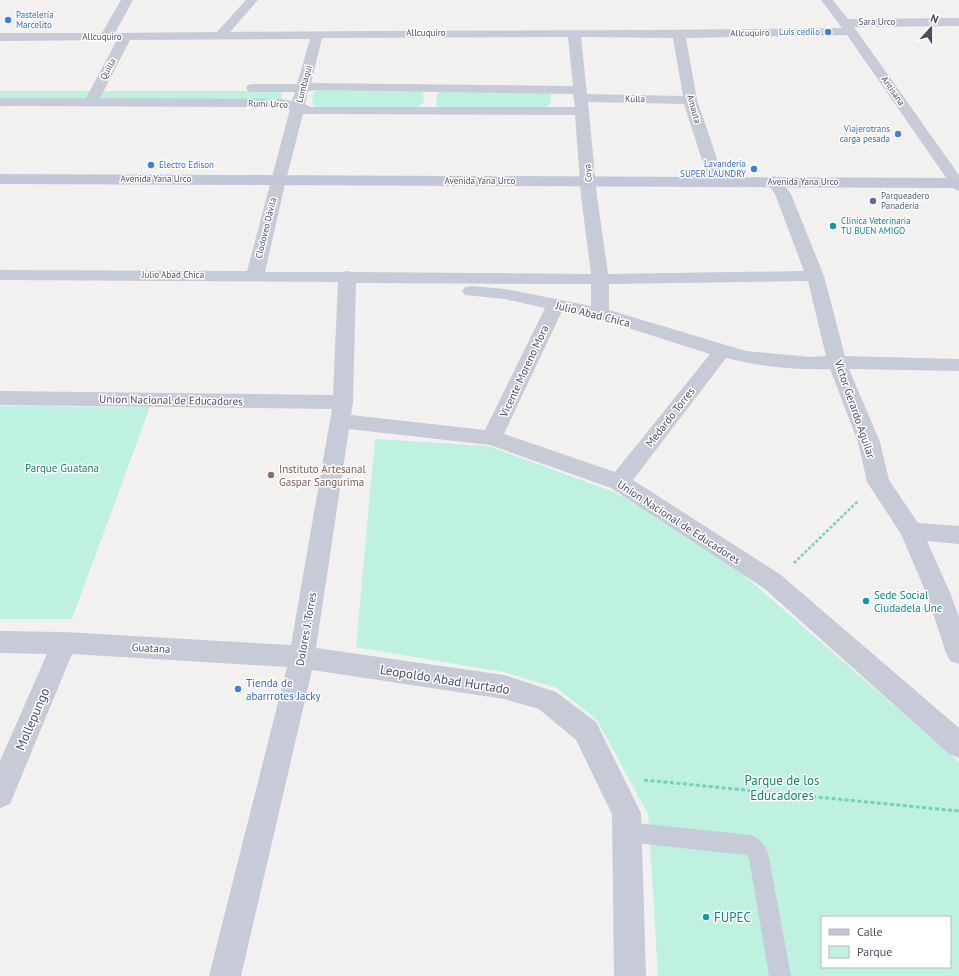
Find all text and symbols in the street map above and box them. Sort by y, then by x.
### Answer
north arrow [911,8,951,48]
place label: Pastelería Marcelito [16,9,54,30]
text: N [929,11,940,26]
marker: Pastelería Marcelito [3,15,13,25]
street label: Sara Urco [859,16,896,27]
place label: Luis cedilo [779,26,820,37]
street label: Allcuquiro [406,27,446,38]
street label: Allcuquiro [730,27,770,38]
marker: Luis cedilo [823,27,833,37]
street label: Allcuquiro [82,31,122,42]
street label: Quilla [97,56,118,82]
street label: Lumbaqui [293,64,314,104]
street label: Antisana [879,74,907,108]
street label: Kulla [625,93,645,104]
street label: Amauta [685,93,704,125]
street label: Rumi Urco [248,97,288,110]
place label: Viajerotrans carga pesada [840,123,890,144]
marker: Viajerotrans carga pesada [893,129,903,139]
place label: Lavandería SUPER LAUNDRY [680,158,746,179]
place label: Electro Edison [159,159,214,170]
marker: Electro Edison [146,160,156,170]
street label: Coya [581,164,594,182]
marker: Lavandería SUPER LAUNDRY [749,164,759,174]
street label: Avenida Yana Urco [121,173,192,184]
street label: Avenida Yana Urco [445,175,516,186]
street label: Avenida Yana Urco [768,176,839,187]
place label: Parqueadero Panadería [881,190,929,211]
street label: Clodoveo Dávila [253,196,278,259]
marker: Parqueadero Panadería [868,196,878,206]
place label: Clínica Veterinaria TU BUEN AMIGO [841,215,911,236]
marker: Clínica Veterinaria TU BUEN AMIGO [828,221,838,231]
street label: Julio Abad Chica [141,269,204,280]
street label: Julio Abad Chica [553,298,632,330]
street label: Vicente Moreno Mora [496,323,552,420]
street label: Víctor Gerardo Aguilar [831,357,878,460]
street label: Medardo Torres [642,384,698,450]
street label: Union Nacional de Educadores [99,392,243,408]
park label: Parque Guatana [25,461,99,475]
place label: Instituto Artesanal Gaspar Sangurima [279,462,367,489]
marker: Instituto Artesanal Gaspar Sangurima [266,470,276,480]
street label: Union Nacional de Educadores [615,477,743,567]
place label: Sede Social Ciudadela Une [874,588,943,615]
street label: Dolores J. Torres [293,591,319,667]
marker: Sede Social Ciudadela Une [861,596,871,606]
street label: Guatana [131,640,171,656]
street label: Leopoldo Abad Hurtado [379,661,511,698]
place label: Tienda de abarrrotes Jacky [246,676,322,703]
marker: Tienda de abarrrotes Jacky [233,684,243,694]
street label: Mollepungo [12,685,53,753]
park label: Parque de los Educadores [744,772,820,804]
place label: FUPEC [714,909,751,926]
marker: FUPEC [701,912,711,922]
legend [821,916,951,968]
text: Calle [857,924,883,939]
text: Parque [857,944,892,959]

